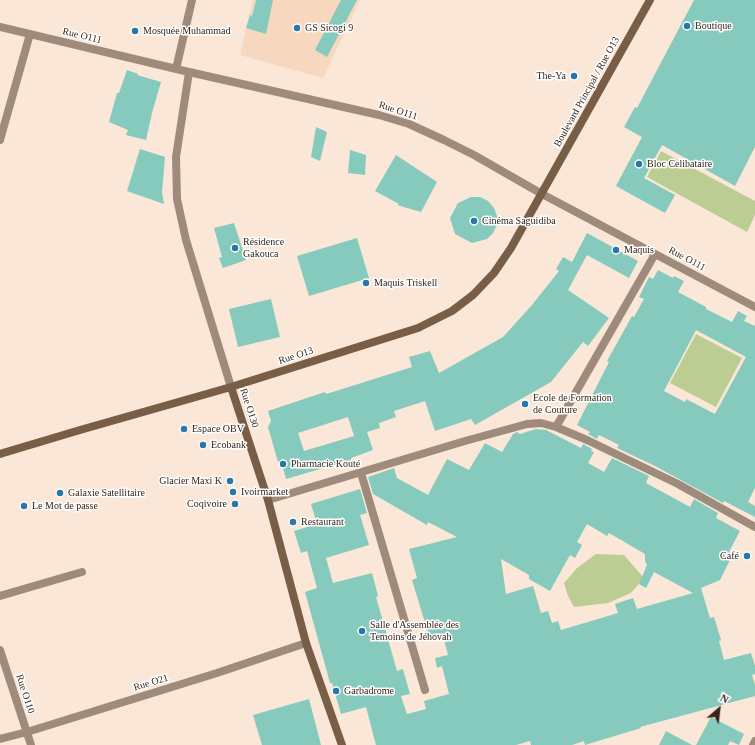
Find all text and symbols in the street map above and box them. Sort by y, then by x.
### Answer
place label: Boutique [695,20,732,32]
marker: Boutique [682,21,692,31]
place label: GS Sicogi 9 [305,22,353,34]
marker: GS Sicogi 9 [292,23,302,33]
place label: Mosquée Muhammad [143,25,230,37]
street label: Rue O111 [61,26,103,46]
marker: Mosquée Muhammad [130,26,140,36]
street label: Boulevard Principal / Rue O13 [552,35,622,149]
place label: The-Ya [536,70,566,82]
marker: The-Ya [569,71,579,81]
street label: Rue O111 [377,99,419,123]
place label: Bloc Celibataire [647,158,712,170]
marker: Bloc Celibataire [634,159,644,169]
place label: Cinéma Saguidiba [482,215,556,227]
marker: Cinéma Saguidiba [469,216,479,226]
place label: Résidence Gakouca [243,236,284,260]
marker: Résidence Gakouca [230,243,240,253]
place label: Maquis [624,244,654,256]
street label: Rue O111 [666,244,708,274]
marker: Maquis [611,245,621,255]
place label: Maquis Triskell [374,277,437,289]
marker: Maquis Triskell [361,278,371,288]
street label: Rue O13 [277,345,315,367]
street label: Rue O130 [237,387,261,429]
place label: Ecole de Formation de Couture [533,392,612,416]
marker: Ecole de Formation de Couture [520,399,530,409]
place label: Espace OBV [192,423,244,435]
marker: Espace OBV [179,424,189,434]
place label: Ecobank [211,439,246,451]
marker: Ecobank [198,440,208,450]
place label: Pharmacie Kouté [291,458,360,470]
marker: Pharmacie Kouté [278,459,288,469]
place label: Glacier Maxi K [159,475,222,487]
marker: Glacier Maxi K [225,476,235,486]
place label: Ivoirmarket [241,486,288,498]
place label: Galaxie Satellitaire [68,487,145,499]
marker: Ivoirmarket [228,487,238,497]
marker: Galaxie Satellitaire [55,488,65,498]
place label: Coqivoire [187,498,227,510]
marker: Coqivoire [230,499,240,509]
place label: Le Mot de passe [32,500,98,512]
marker: Le Mot de passe [19,501,29,511]
place label: Restaurant [301,516,344,528]
marker: Restaurant [288,517,298,527]
place label: Café [720,550,739,562]
marker: Café [742,551,752,561]
place label: Salle d'Assemblée des Temoins de Jéhovah [370,619,459,642]
marker: Salle d'Assemblée des Temoins de Jéhovah [357,626,367,636]
street label: Rue O21 [132,672,170,694]
street label: Rue O110 [13,673,37,715]
place label: Garbadrome [344,685,394,697]
marker: Garbadrome [331,686,341,696]
north arrow [699,689,739,729]
text: N [718,691,731,706]

